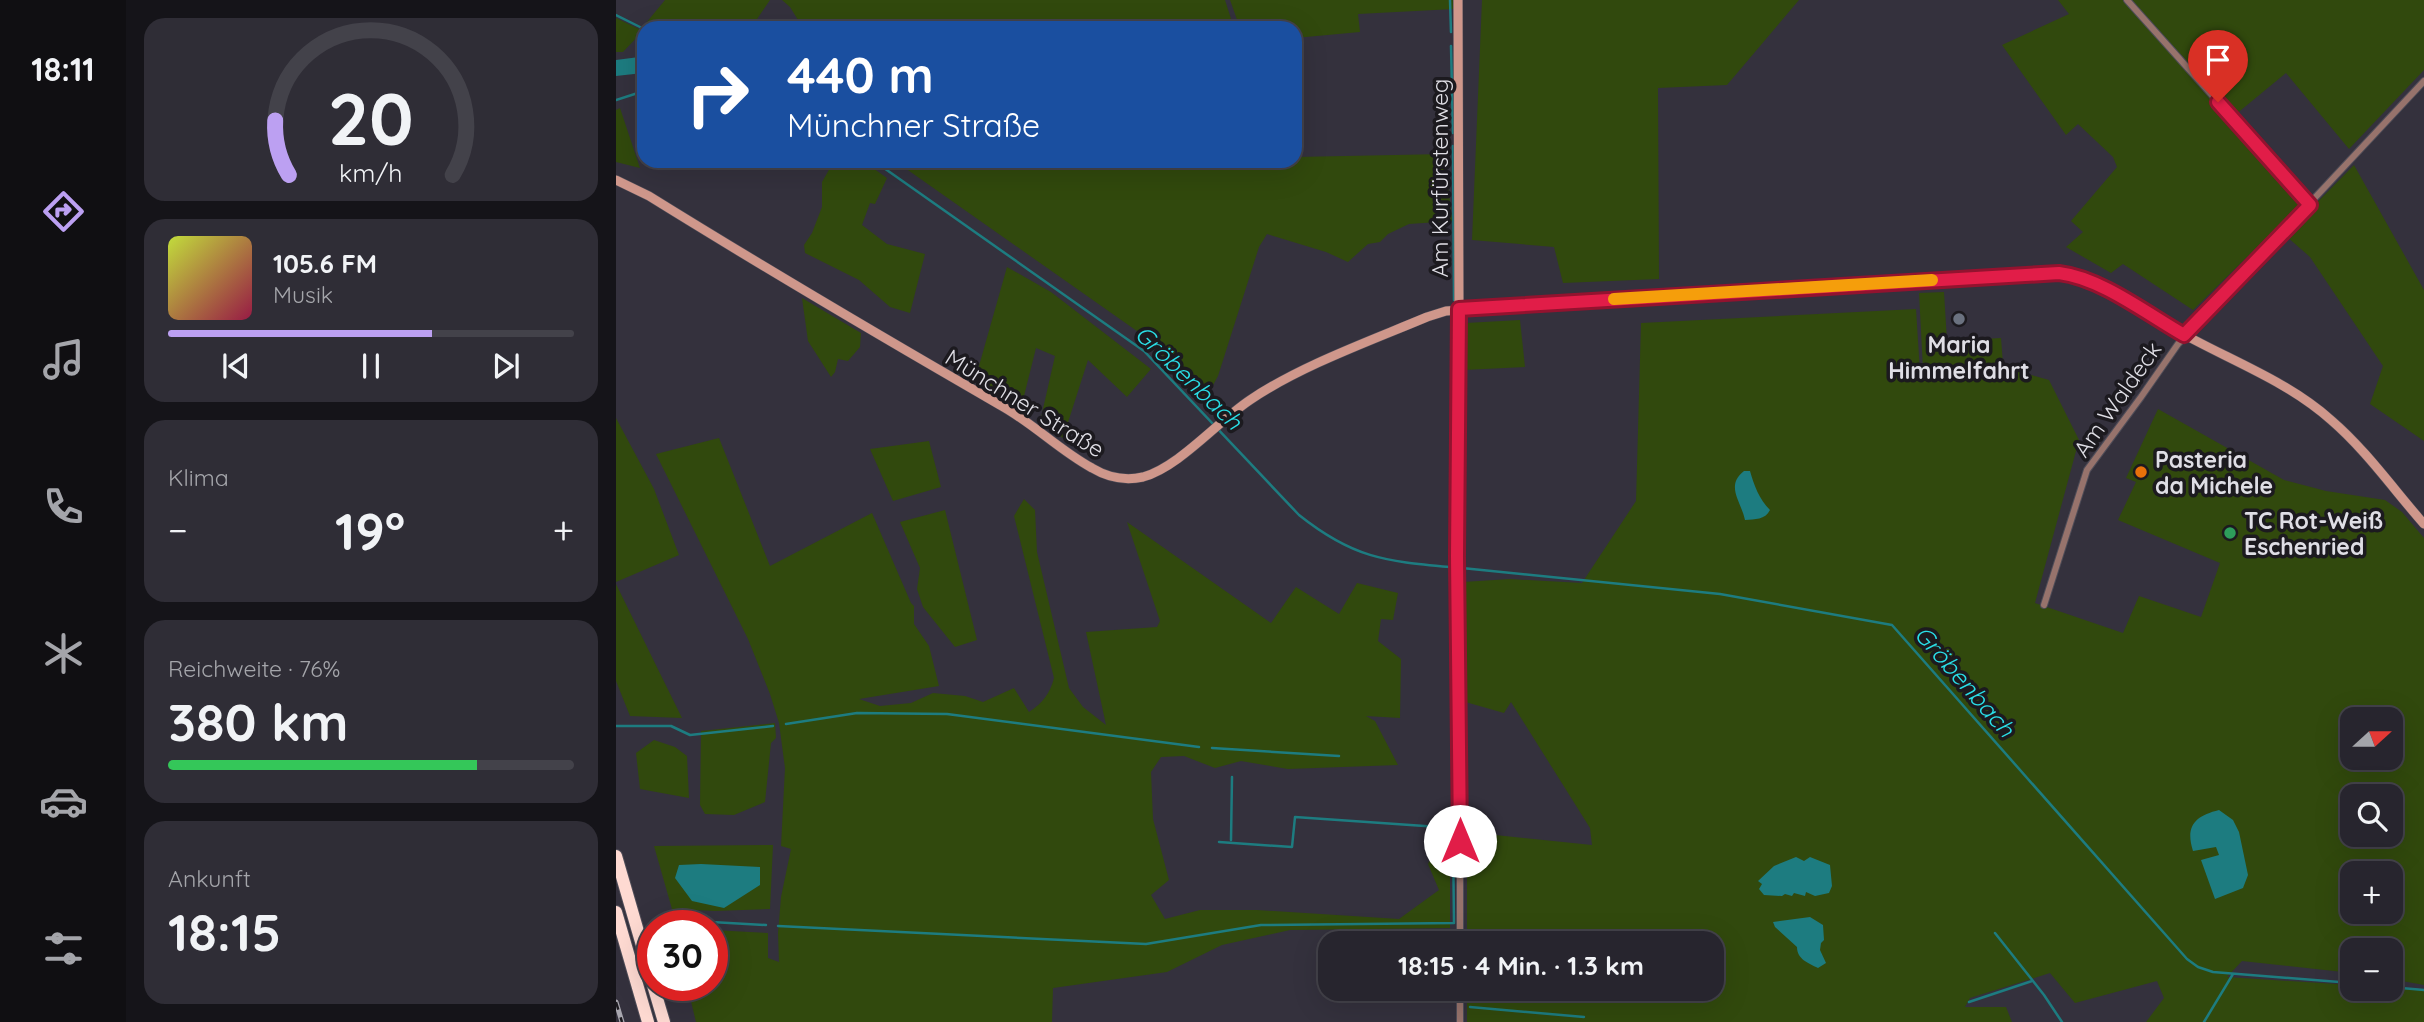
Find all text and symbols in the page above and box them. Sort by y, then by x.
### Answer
pin [2188,30,2248,102]
icon: arrive [2199,41,2237,79]
text: 440 m [787,44,934,105]
text: 18:11 [31,49,95,89]
icon: right [672,49,763,140]
text: 20 [328,73,414,164]
street label: Am Kurfürstenweg [1425,79,1454,277]
text: Münchner Straße [787,105,1040,145]
text: km/h [339,157,403,188]
icon: directions [39,187,88,236]
text: 105.6 FM [273,247,377,280]
text: Musik [273,280,333,309]
marker: Maria Himmelfahrt [1951,311,1967,327]
water label: Gröbenbach [1129,318,1249,436]
place label: Maria Himmelfahrt [1888,330,2030,385]
icon: music [39,335,88,384]
street label: Am Waldeck [2067,336,2167,462]
street label: Münchner Straße [940,342,1110,464]
icon: previous [217,347,255,385]
icon: pause [352,347,390,385]
icon: next [487,347,525,385]
place label: Pasteria da Michele [2155,445,2273,500]
text: Klima [168,463,229,492]
marker: Pasteria da Michele [2133,464,2149,480]
icon: phone [39,482,88,531]
text: 19° [335,498,405,563]
text: − [168,506,188,554]
text: + [553,506,574,554]
place label: TC Rot-Weiß Eschenried [2244,506,2383,561]
marker: TC Rot-Weiß Eschenried [2222,525,2238,541]
water label: Gröbenbach [1909,619,2022,743]
icon: climate [39,629,88,678]
text: Reichweite · 76% [168,654,340,683]
text: 380 km [168,689,348,754]
north arrow [2340,707,2403,770]
map controls [2340,707,2403,1001]
icon: car [39,777,88,826]
button: search [2340,784,2403,847]
position arrow [1423,804,1497,878]
button: + [2340,861,2403,924]
text: Ankunft [168,864,251,893]
text: 18:15 [168,899,281,964]
speed limit sign: 30 [637,910,728,1001]
icon: filters [39,924,88,973]
button: − [2340,938,2403,1001]
text: 18:15 · 4 Min. · 1.3 km [1398,949,1644,982]

